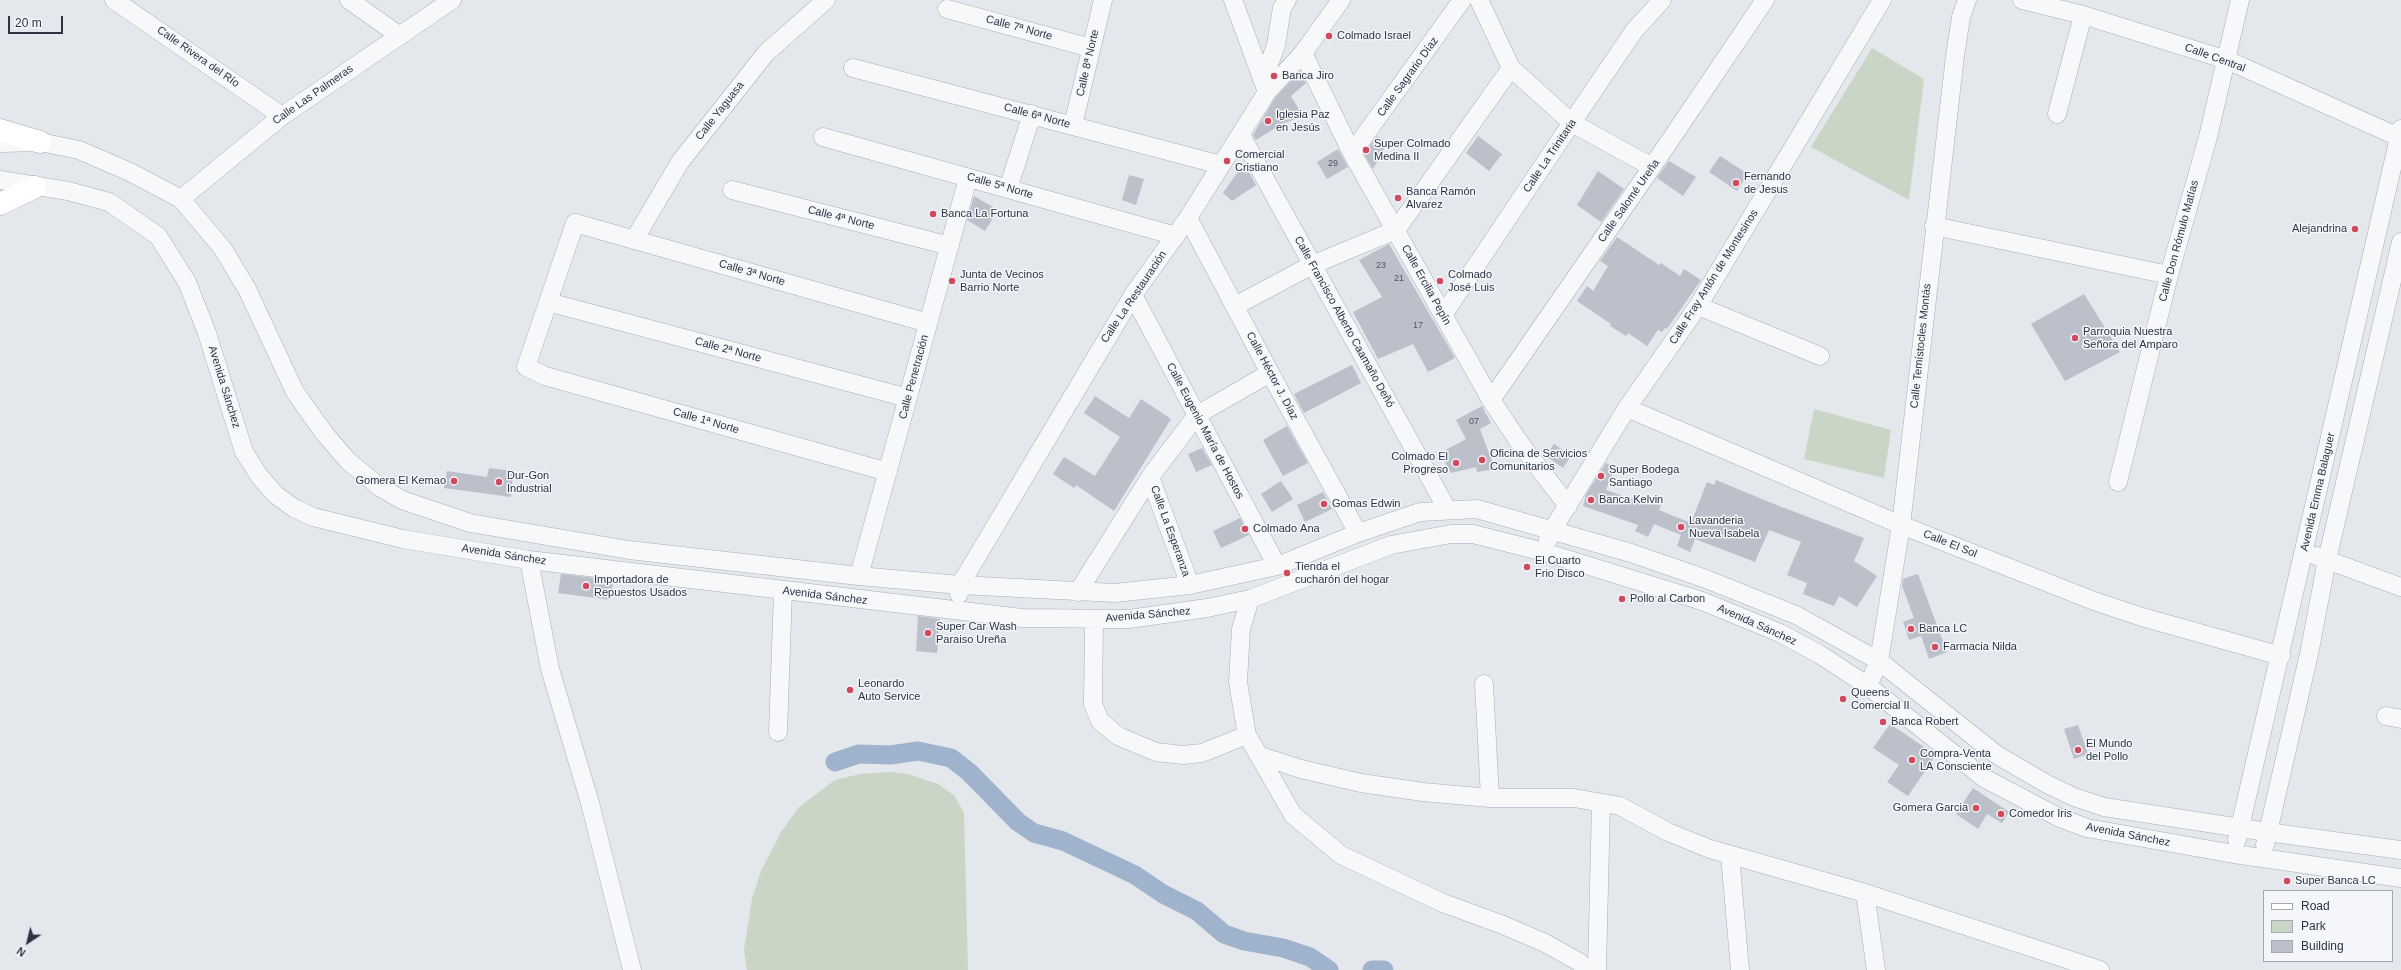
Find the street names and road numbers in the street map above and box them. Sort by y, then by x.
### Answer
street label: Calle 7ª Norte [984,13,1054,43]
street label: Calle Rivera del Río [154,24,242,90]
street label: Calle 8ª Norte [1074,28,1102,98]
street label: Calle Sagrario Díaz [1375,35,1441,119]
street label: Calle Central [2183,41,2247,75]
street label: Calle Las Palmeras [270,62,356,128]
street label: Calle Yaguasa [693,79,747,143]
street label: Calle 6ª Norte [1002,101,1072,131]
street label: Calle La Trinitaria [1521,117,1579,195]
street label: Calle Salomé Ureña [1595,157,1663,245]
street label: Calle 5ª Norte [965,170,1035,202]
street label: Calle Don Rómulo Matías [2156,179,2202,303]
street label: Calle 4ª Norte [806,203,876,233]
street label: Calle Fray Antón de Montesinos [1667,207,1761,347]
street label: Calle Francisco Alberto Caamaño Deñó [1291,234,1397,410]
street label: Calle Ercilia Pepín [1398,242,1454,328]
street label: Calle La Restauración [1098,248,1170,346]
street label: Calle 3ª Norte [717,257,787,289]
street label: Calle Temístocles Montás [1908,283,1934,409]
street label: Calle Héctor J. Díaz [1243,330,1301,422]
street label: Calle Penetración [896,333,932,421]
street label: Calle 2ª Norte [693,335,763,365]
street label: Avenida Sánchez [205,344,243,430]
street label: Calle Eugenio María de Hostos [1163,361,1247,501]
street label: Calle 1ª Norte [671,405,741,437]
street label: Avenida Emma Balaguer [2298,431,2338,553]
street label: Calle La Esperanza [1147,484,1193,578]
street label: Calle El Sol [1921,527,1979,561]
street label: Avenida Sánchez [461,542,547,568]
street label: Avenida Sánchez [782,584,868,608]
street label: Avenida Sánchez [1715,602,1799,648]
street label: Avenida Sánchez [1105,605,1191,625]
street label: Avenida Sánchez [2085,820,2171,850]

